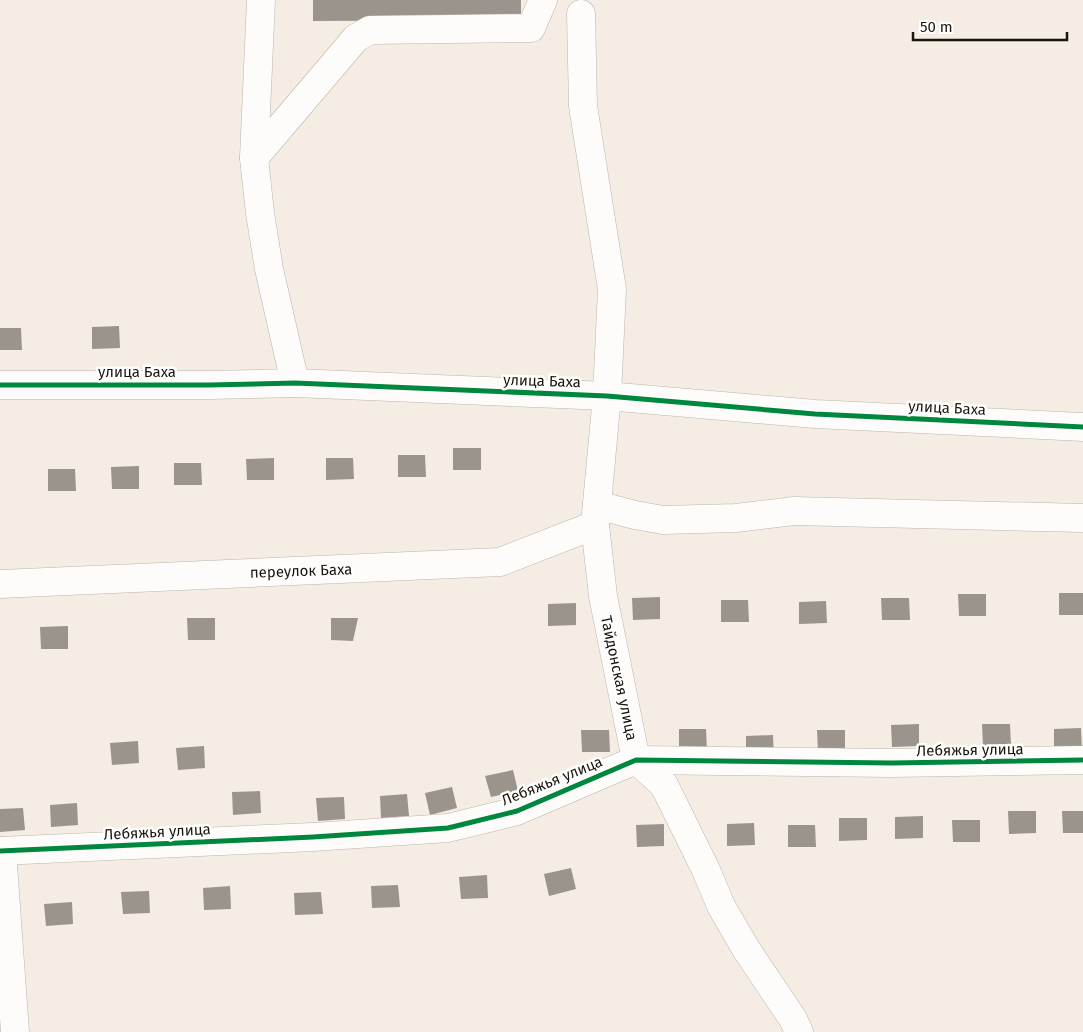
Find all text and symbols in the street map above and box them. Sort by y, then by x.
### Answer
scale bar [913,10,1067,42]
text: 50 m [920,18,953,36]
street label: улица Баха [98,363,176,381]
street label: улица Баха [503,371,581,391]
street label: улица Баха [908,397,986,419]
street label: переулок Баха [249,560,353,582]
street label: Тайдонская улица [597,614,641,742]
street label: Лебяжья улица [916,740,1024,760]
street label: Лебяжья улица [499,753,605,809]
street label: Лебяжья улица [103,820,211,844]

